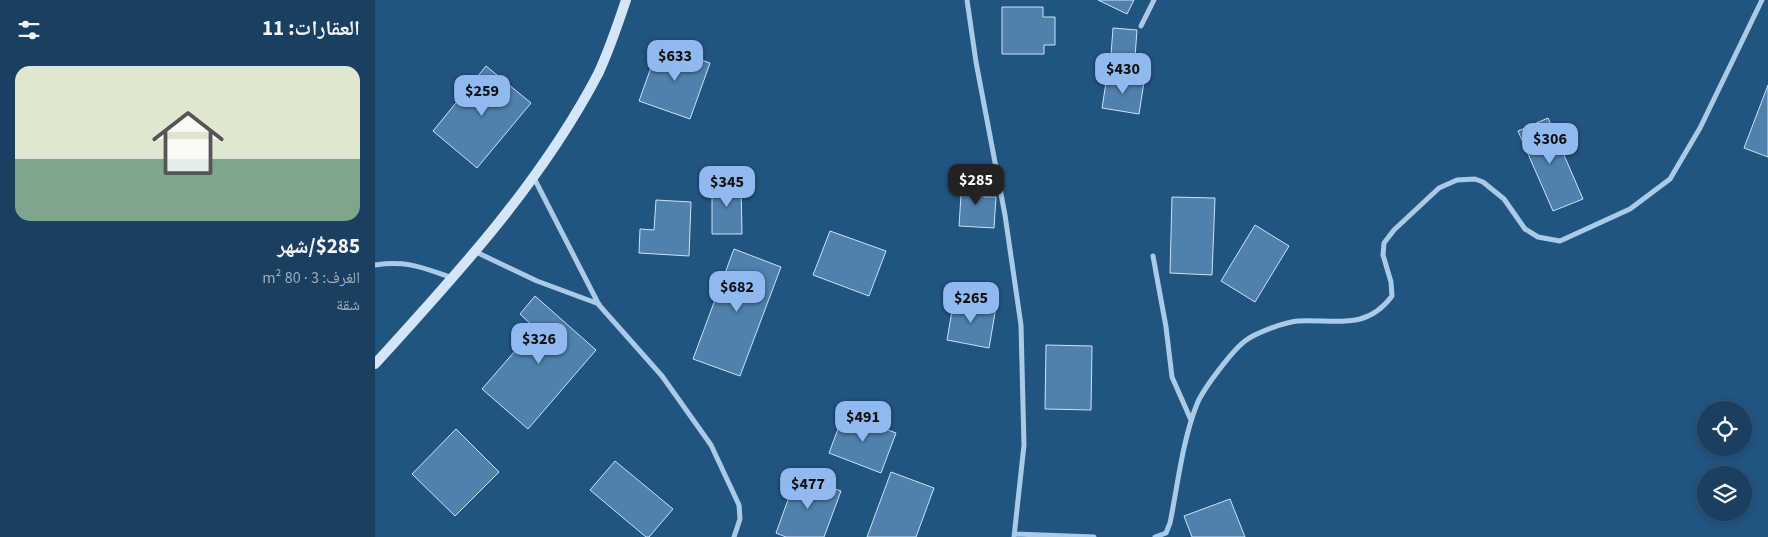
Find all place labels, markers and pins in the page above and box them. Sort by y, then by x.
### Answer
pin: $633 [645,39,705,82]
pin: $430 [1093,52,1153,95]
pin: $259 [452,74,512,117]
pin: $306 [1520,122,1580,165]
pin: $285 [946,164,1006,206]
pin: $345 [697,166,757,208]
pin: $682 [707,270,767,313]
pin: $265 [941,282,1001,324]
pin: $326 [509,322,569,365]
pin: $491 [833,400,893,443]
pin: $477 [778,468,838,510]

